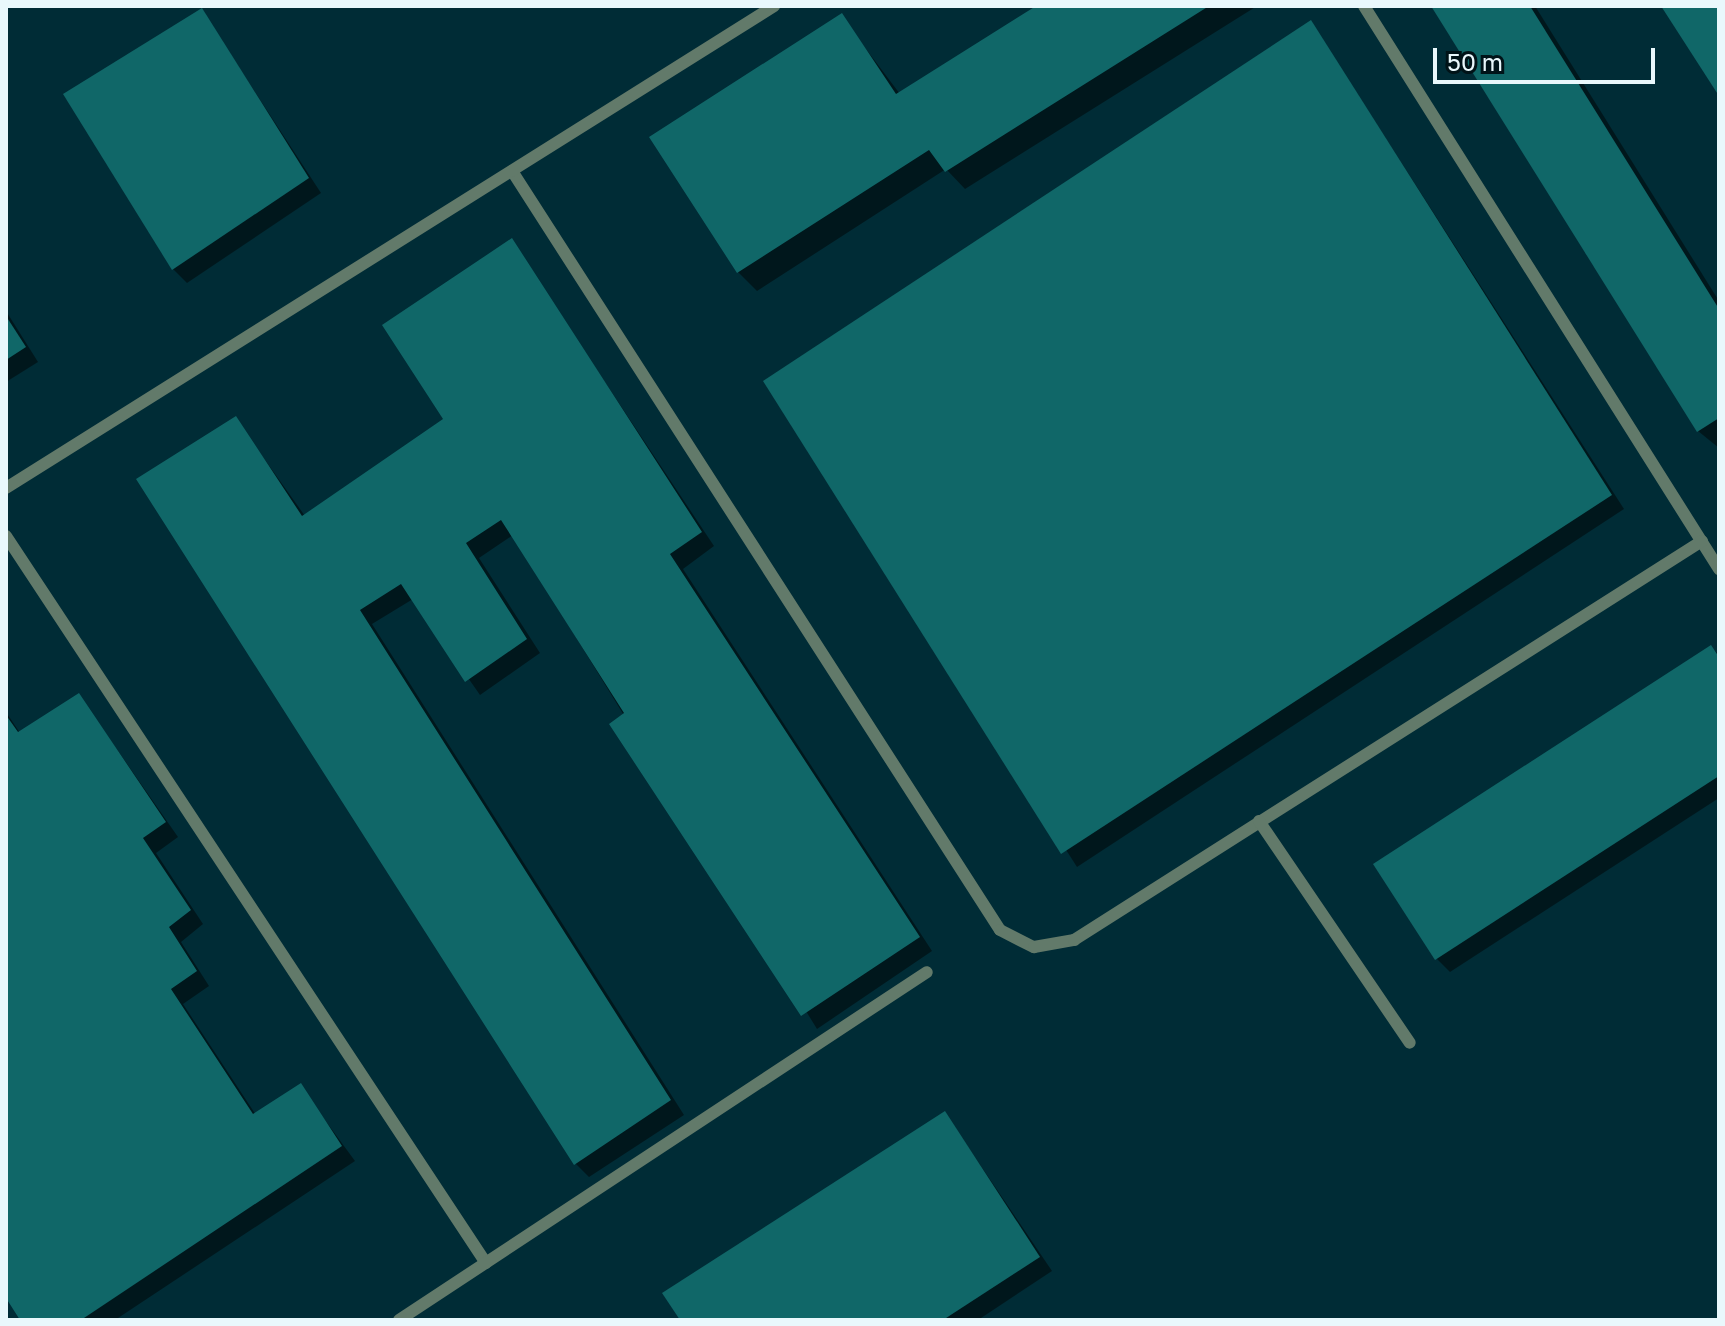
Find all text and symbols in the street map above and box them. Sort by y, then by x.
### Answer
scale bar [1437,32,1659,82]
text: 50 m [1447,47,1503,76]

